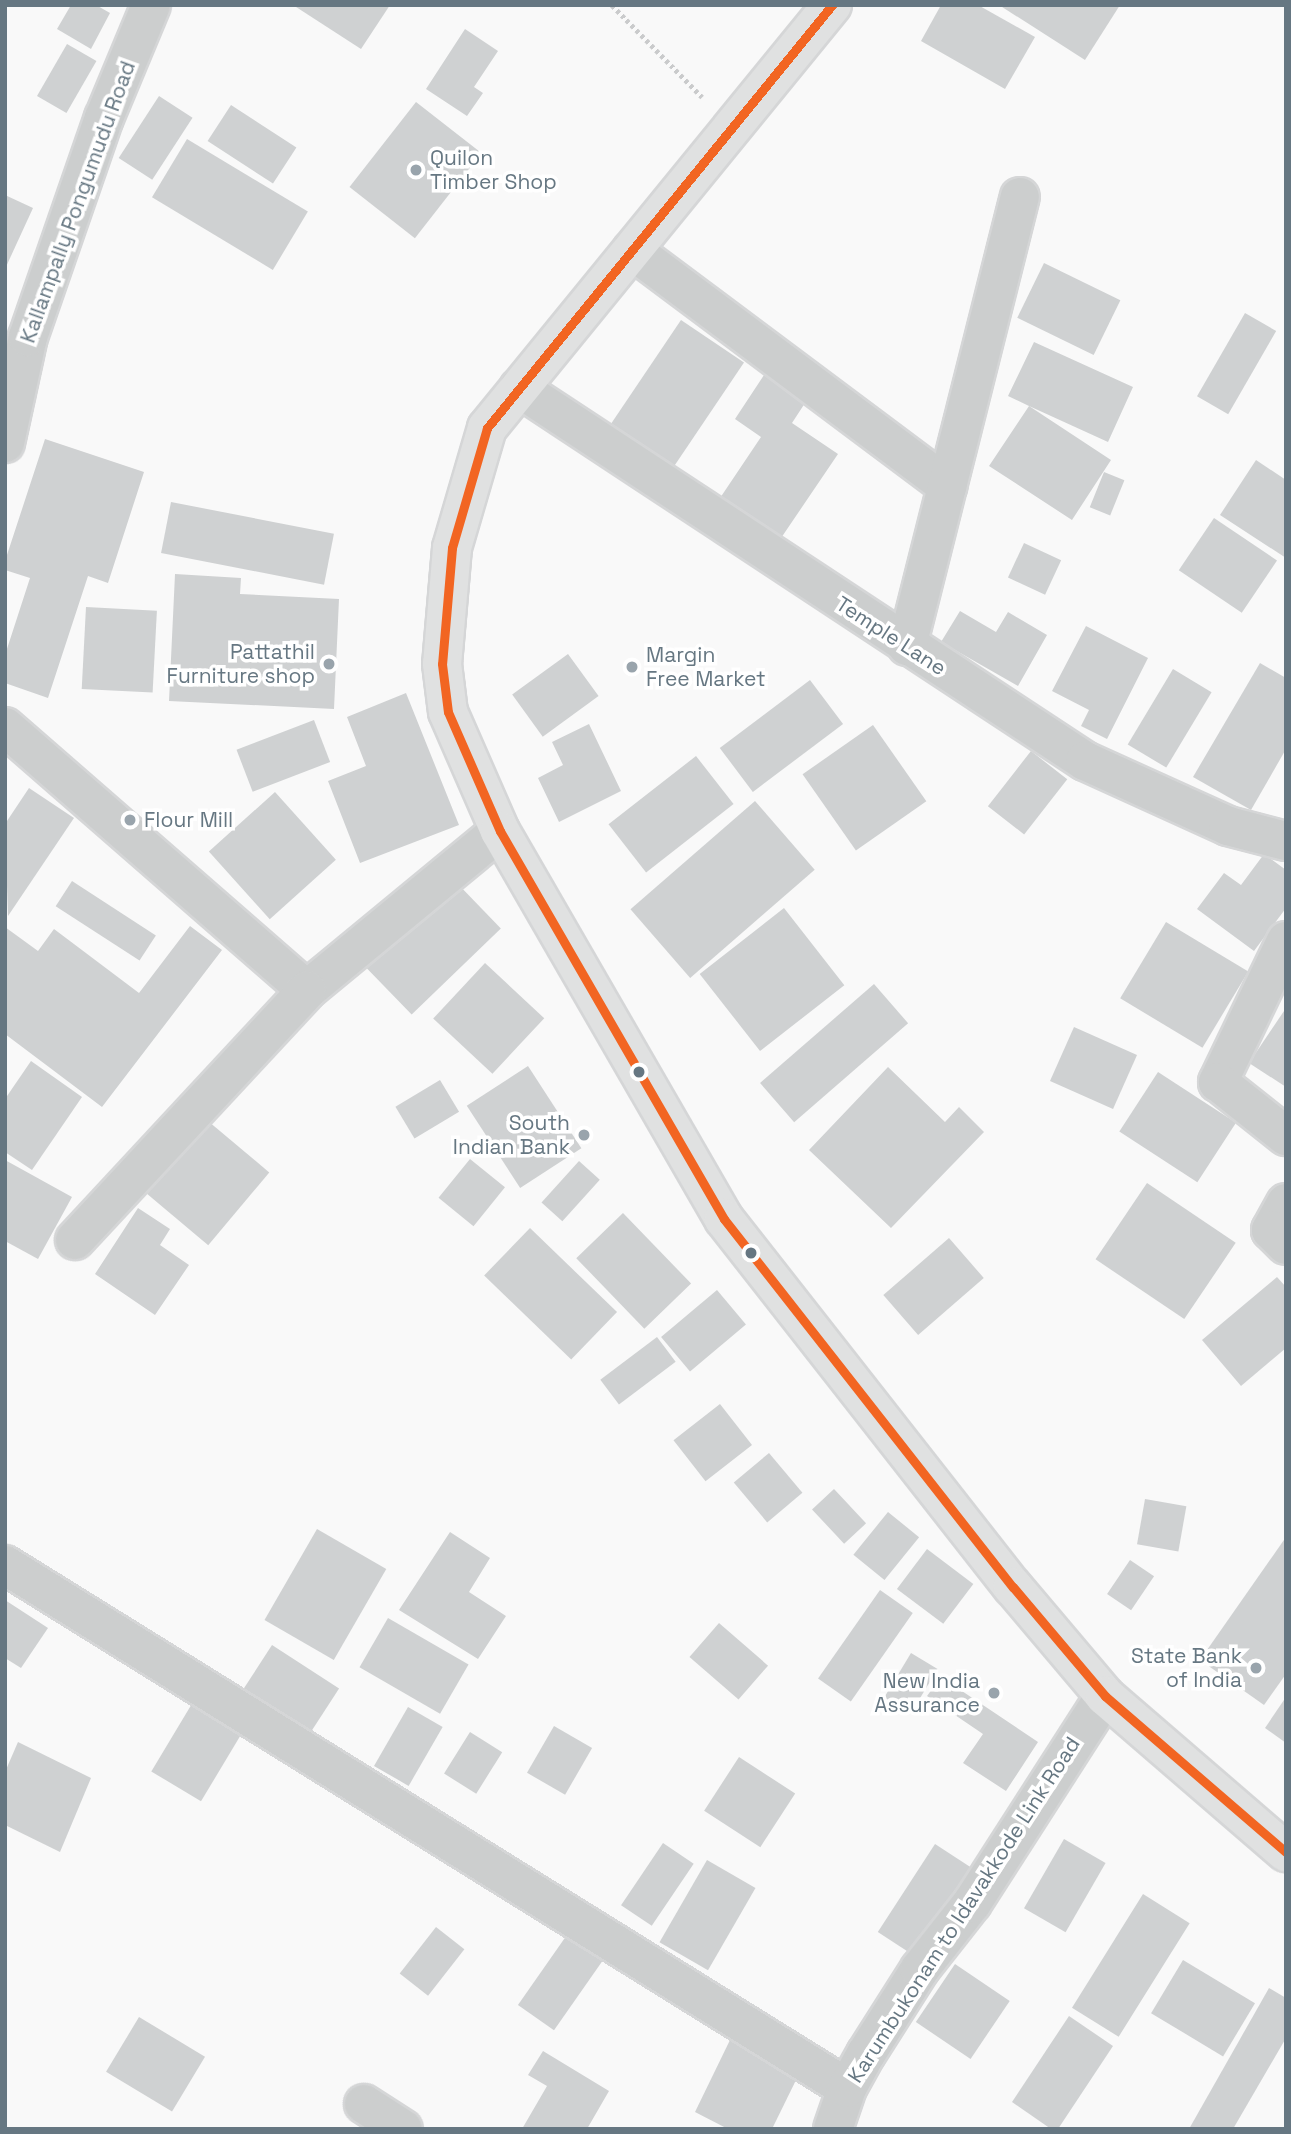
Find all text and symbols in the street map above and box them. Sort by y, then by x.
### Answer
street label: Kallampally Pongumudu Road [15,58,141,346]
place label: Quilon Timber Shop [430,145,557,195]
marker: Quilon Timber Shop [408,162,424,178]
street label: Temple Lane [831,591,951,681]
place label: Pattathil Furniture shop [167,639,315,689]
place label: Margin Free Market [646,642,766,692]
marker: Pattathil Furniture shop [321,656,337,672]
marker: Margin Free Market [624,659,640,675]
place label: Flour Mill [144,807,233,833]
marker: Flour Mill [122,812,138,828]
unlabelled marker [632,1065,646,1079]
place label: South Indian Bank [453,1110,570,1160]
marker: South Indian Bank [576,1127,592,1143]
unlabelled marker [744,1246,758,1260]
place label: State Bank of India [1131,1643,1242,1693]
marker: State Bank of India [1248,1660,1264,1676]
place label: New India Assurance [874,1668,980,1718]
marker: New India Assurance [986,1685,1002,1701]
street label: Karumbukonam to Idavakkode Link Road [843,1732,1085,2088]

